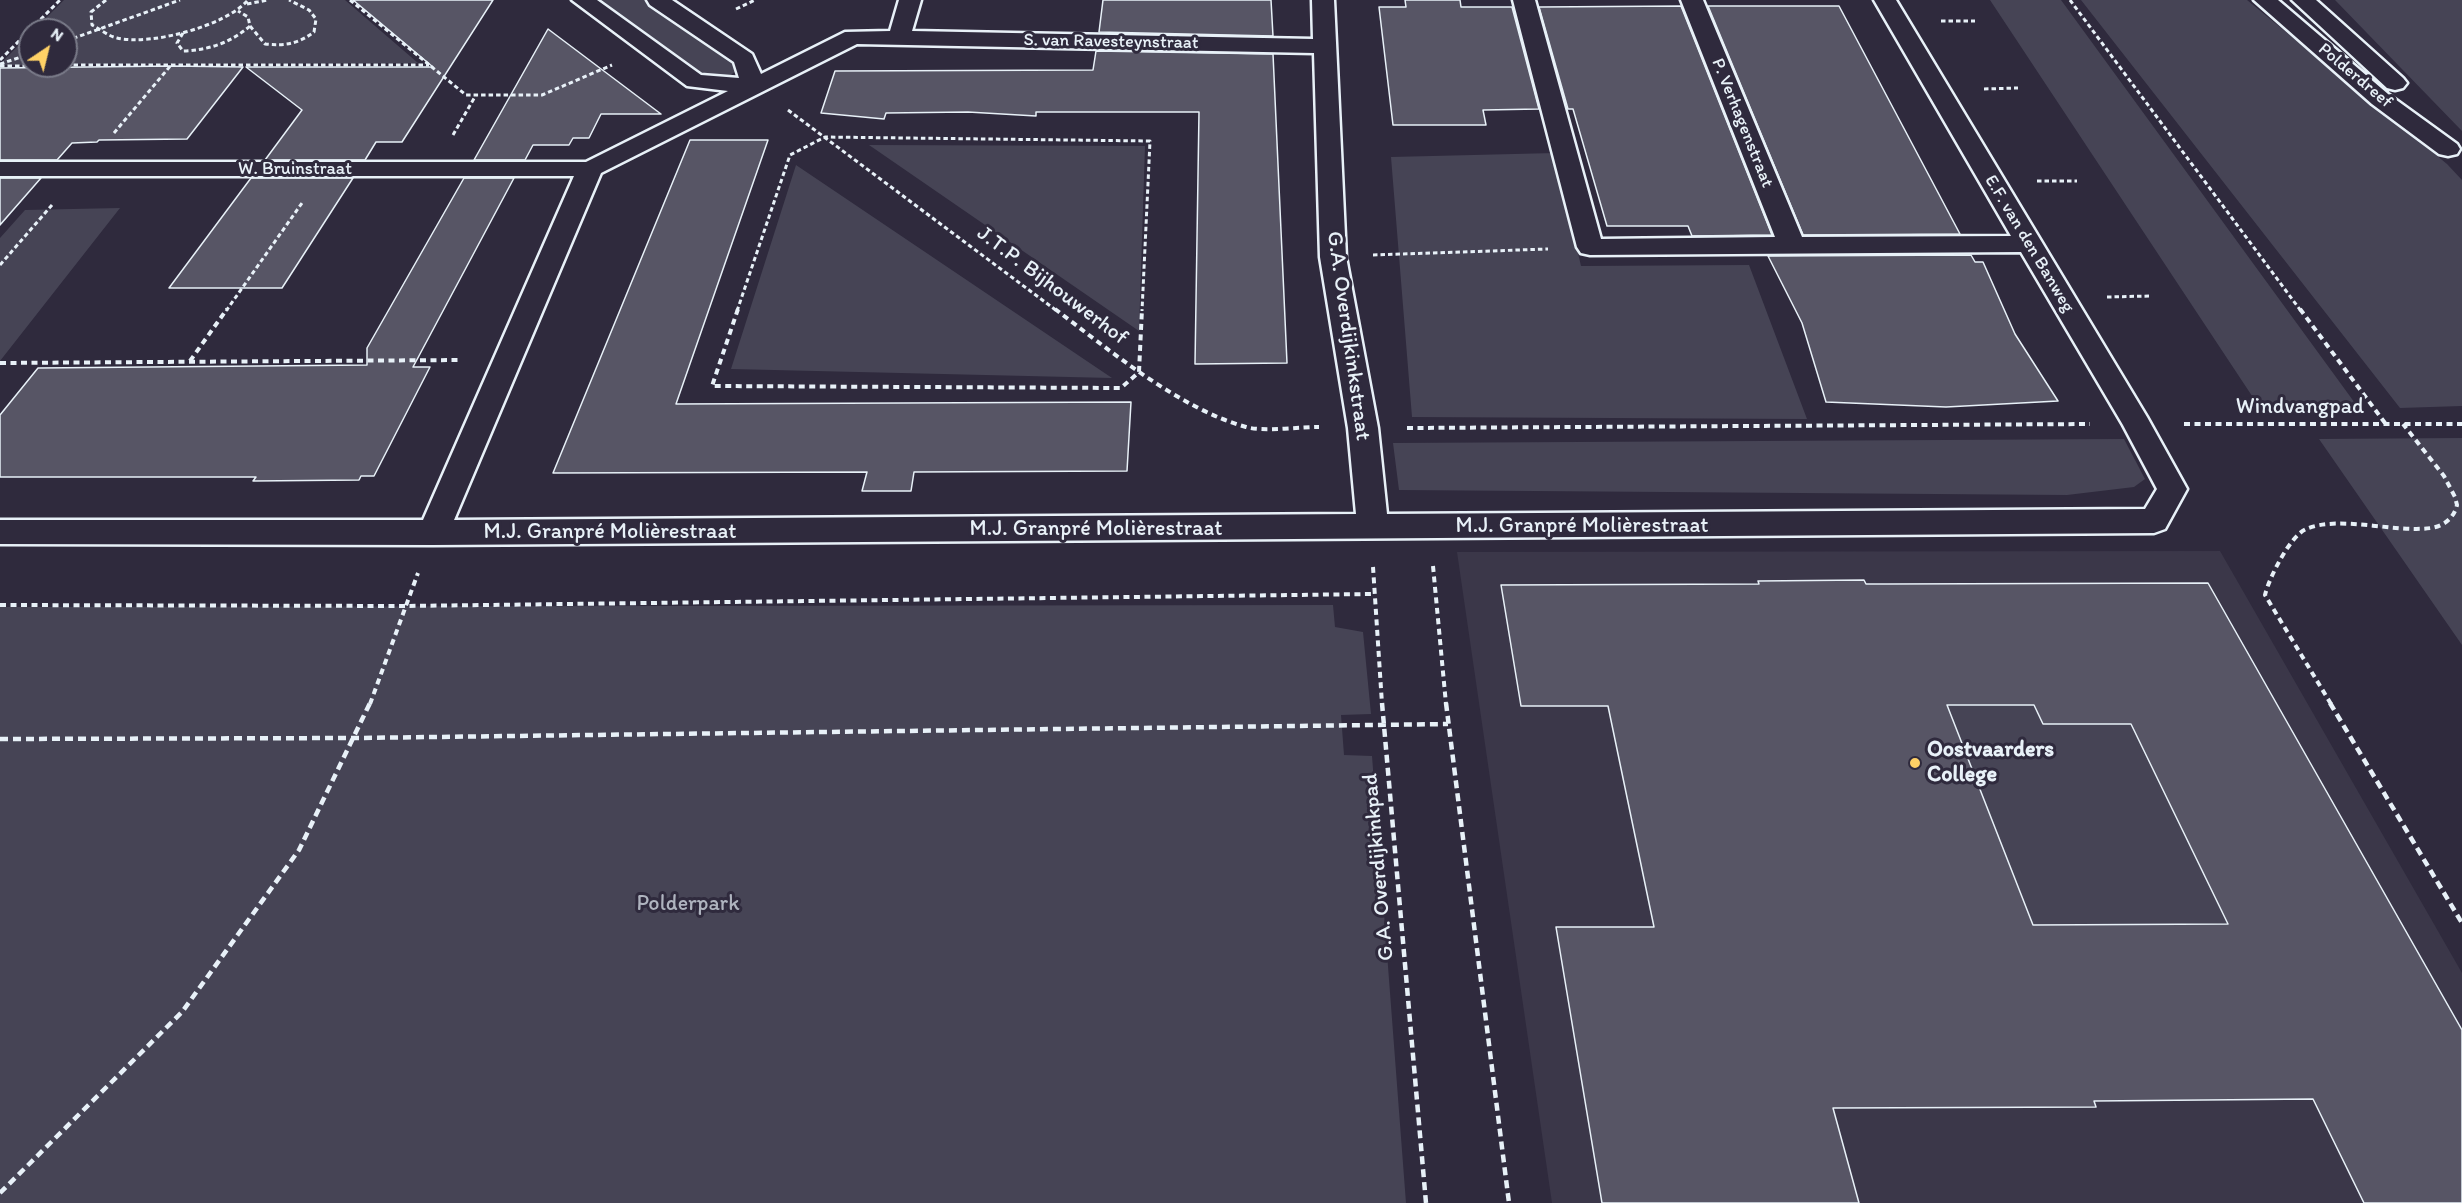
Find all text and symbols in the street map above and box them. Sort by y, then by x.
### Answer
north arrow [18,18,78,78]
text: N [48,24,67,45]
street label: S. van Ravesteynstraat [1023,30,1199,54]
street label: Polderdreef [2314,39,2396,113]
street label: P. Verhagenstraat [1706,55,1778,191]
street label: W. Bruinstraat [238,158,352,180]
street label: E.F. van den Banweg [1979,171,2079,317]
street label: J.T.P. Bijhouwerhof [971,221,1133,351]
street label: G.A. Overdijkinkstraat [1320,230,1376,442]
street label: Windvangpad [2236,394,2364,420]
street label: M.J. Granpré Molièrestraat [1456,513,1708,539]
street label: M.J. Granpré Molièrestraat [970,516,1222,542]
street label: M.J. Granpré Molièrestraat [484,519,736,545]
place label: Oostvaarders College [1927,737,2054,788]
marker: Oostvaarders College [1908,756,1922,770]
street label: G.A. Overdijkinkpad [1358,772,1400,962]
park label: Polderpark [636,891,740,917]

